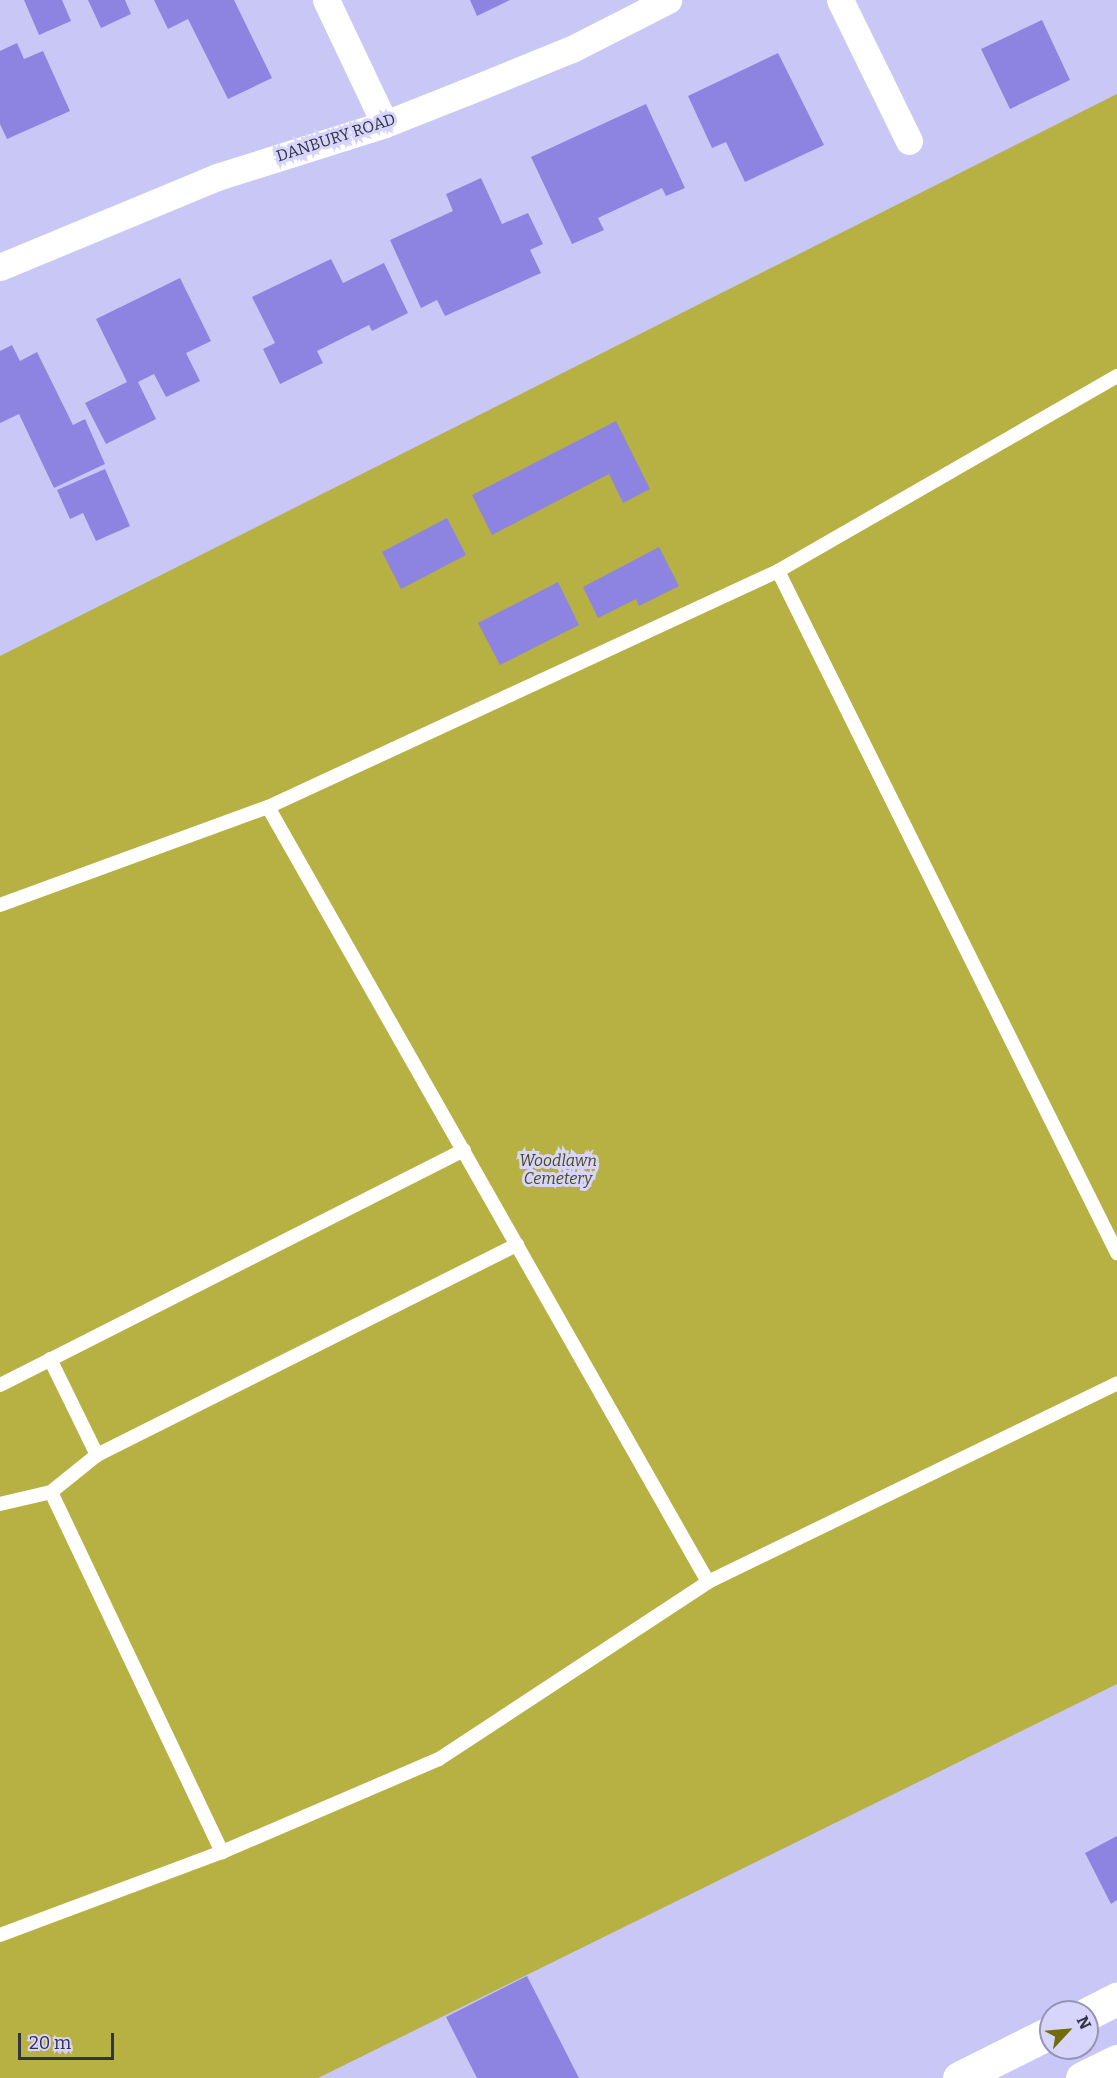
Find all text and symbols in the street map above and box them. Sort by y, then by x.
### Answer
street label: DANBURY ROAD [274,110,398,166]
park label: Woodlawn Cemetery [519,1151,597,1189]
north arrow [1039,2000,1099,2060]
text: N [1073,2013,1095,2032]
scale bar [21,2021,117,2059]
text: 20 m [29,2032,71,2054]

